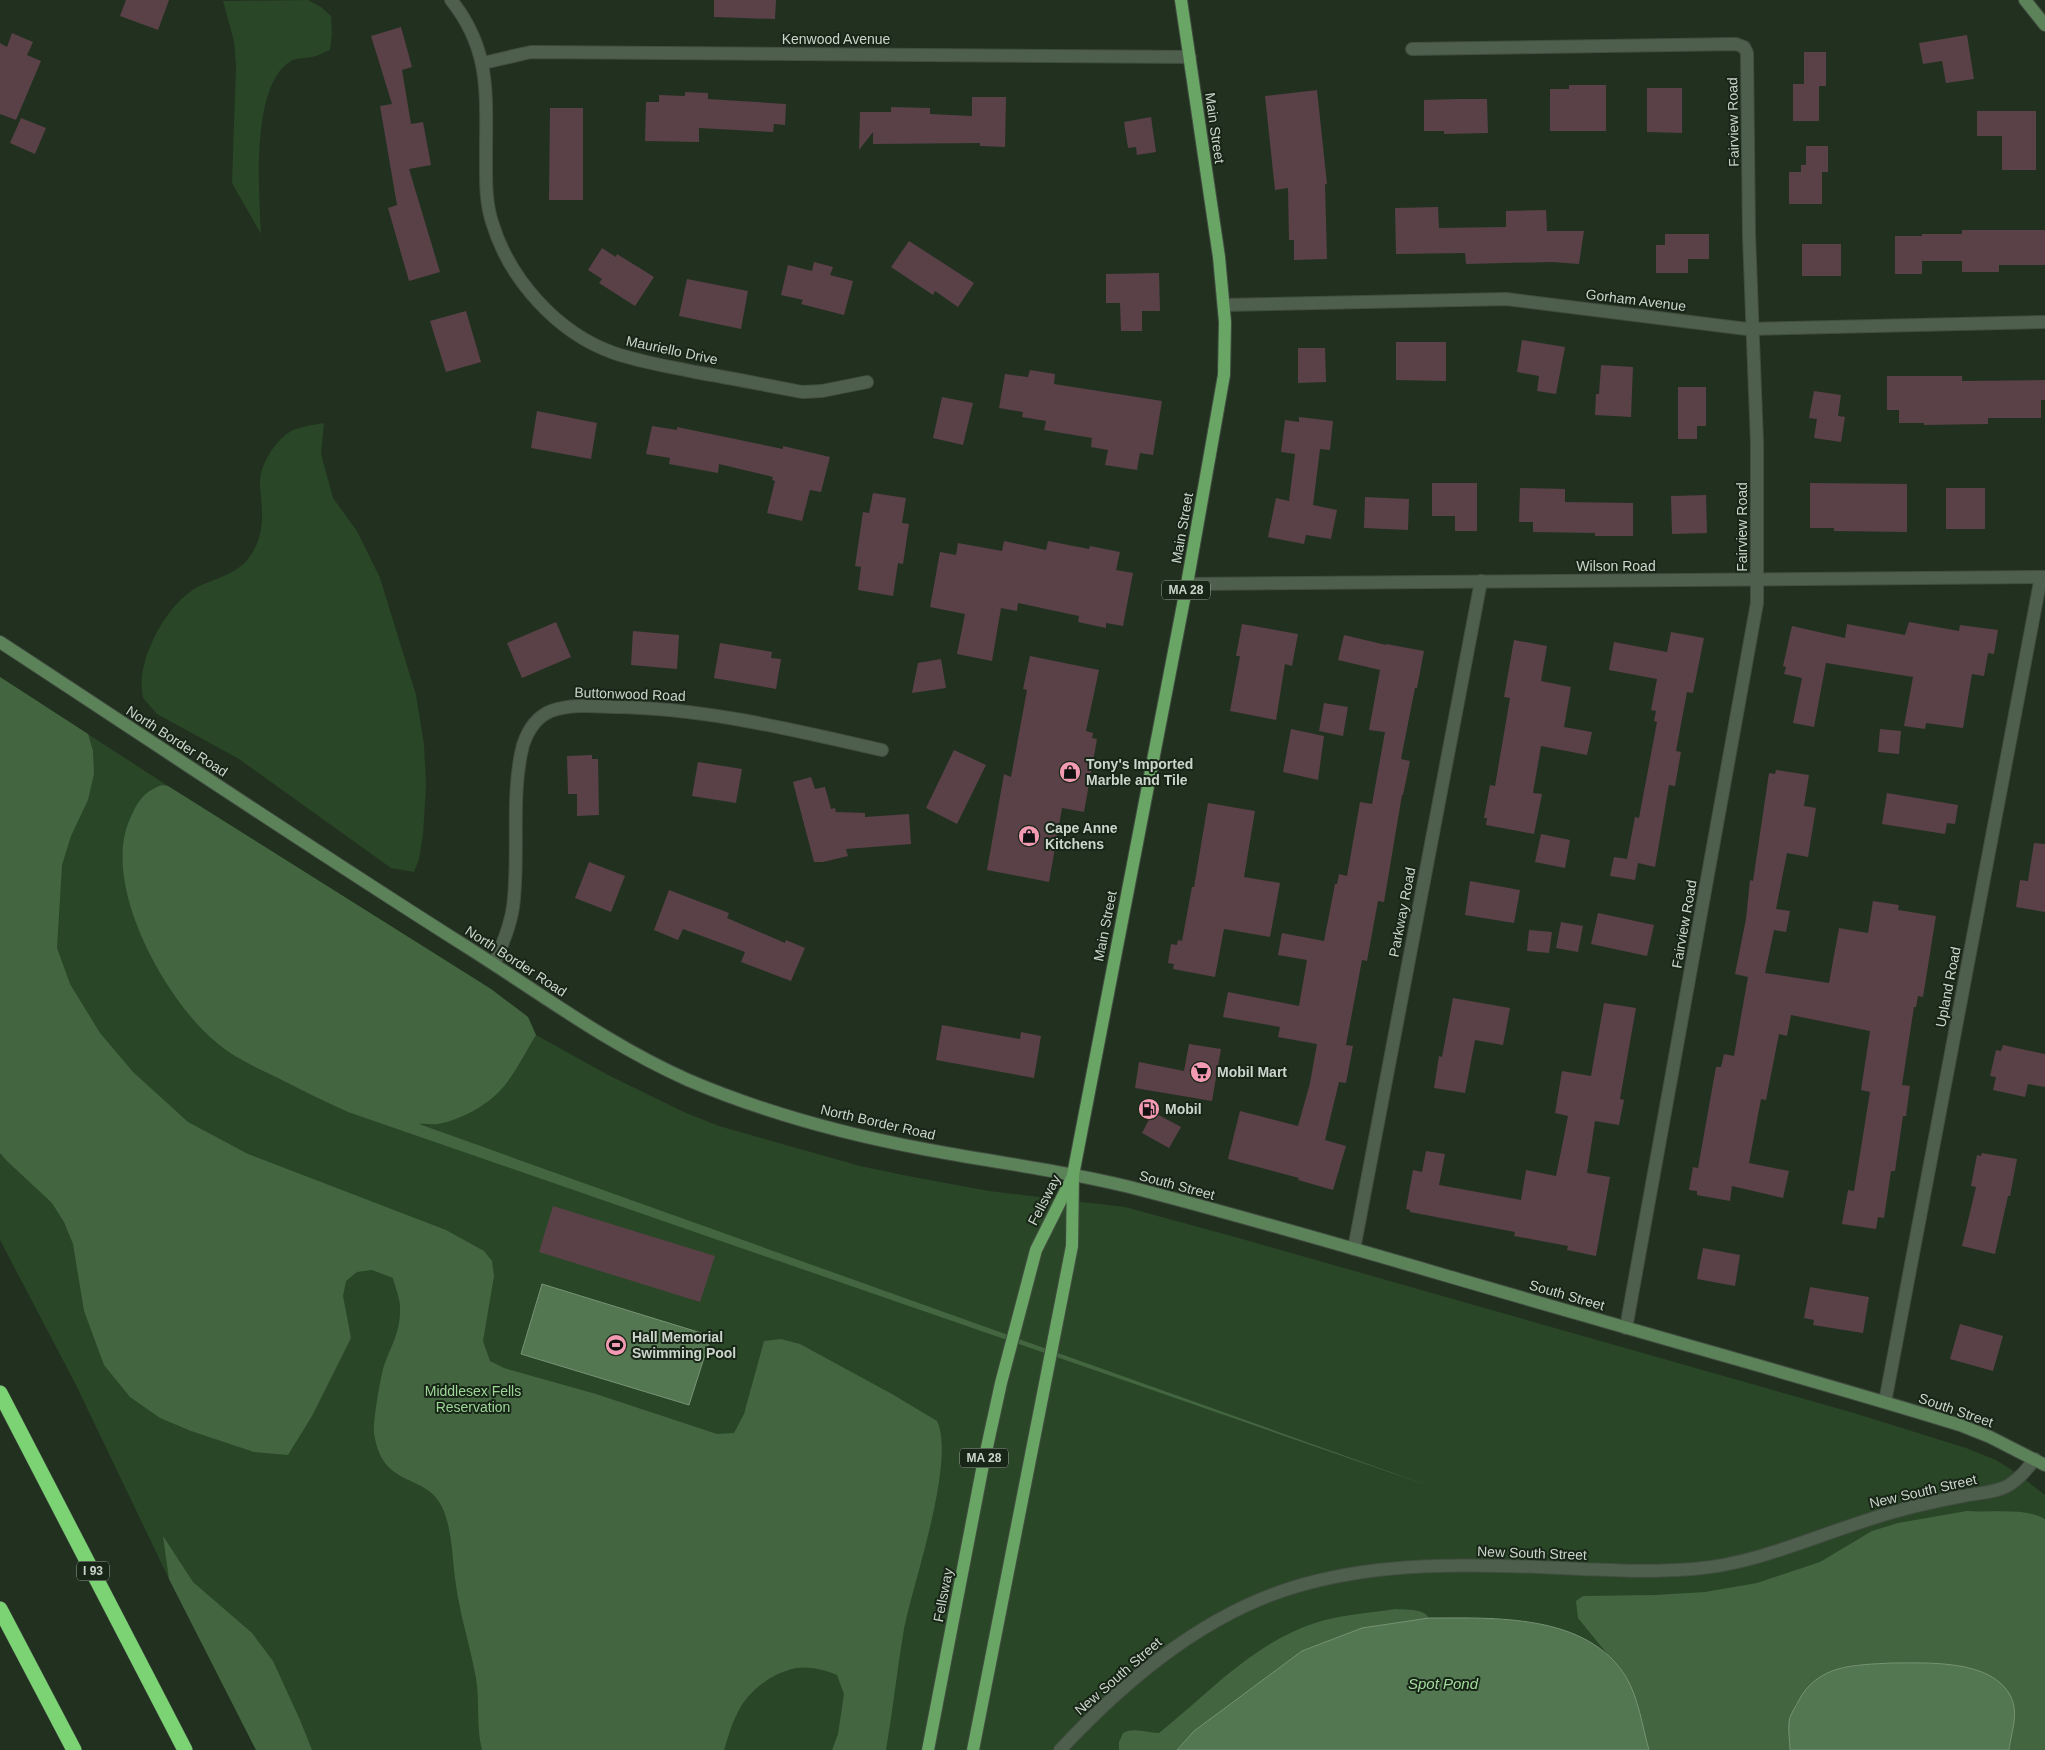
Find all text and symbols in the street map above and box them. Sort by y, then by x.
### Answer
street label: Kenwood Avenue [782,31,891,47]
street label: Fairview Road [1724,77,1742,167]
street label: Main Street [1202,91,1228,165]
street label: Gorham Avenue [1585,286,1687,314]
street label: Mauriello Drive [625,332,720,368]
street label: Fairview Road [1734,482,1750,572]
street label: Main Street [1168,491,1196,565]
street label: Wilson Road [1576,558,1656,574]
road number: MA 28 [1162,580,1210,600]
street label: Buttonwood Road [574,684,686,704]
street label: North Border Road [123,702,231,780]
place label: Tony's Imported Marble and Tile [1086,756,1193,788]
shop icon: Tony's Imported Marble and Tile [1058,760,1082,784]
place label: Cape Anne Kitchens [1045,820,1118,852]
shop icon: Cape Anne Kitchens [1017,824,1041,848]
street label: Parkway Road [1385,866,1419,958]
street label: Fairview Road [1668,879,1700,969]
street label: Main Street [1090,889,1120,963]
street label: North Border Road [462,922,570,1000]
street label: Upland Road [1932,945,1964,1029]
supermarket icon: Mobil Mart [1189,1060,1213,1084]
place label: Mobil Mart [1217,1064,1287,1080]
fuel station icon: Mobil [1137,1097,1161,1121]
street label: North Border Road [819,1101,937,1143]
place label: Mobil [1165,1101,1202,1117]
street label: South Street [1137,1167,1217,1203]
street label: Fellsway [1025,1172,1063,1228]
street label: South Street [1527,1277,1607,1313]
place label: Hall Memorial Swimming Pool [632,1329,736,1361]
sports icon: Hall Memorial Swimming Pool [604,1333,628,1357]
park label: Middlesex Fells Reservation [425,1383,521,1415]
street label: South Street [1917,1390,1996,1430]
road number: MA 28 [960,1449,1008,1468]
street label: New South Street [1868,1471,1978,1511]
street label: New South Street [1477,1543,1587,1563]
road number: I 93 [77,1562,109,1580]
street label: Fellsway [930,1567,956,1623]
street label: New South Street [1071,1634,1165,1718]
water label: Spot Pond [1408,1675,1479,1692]

